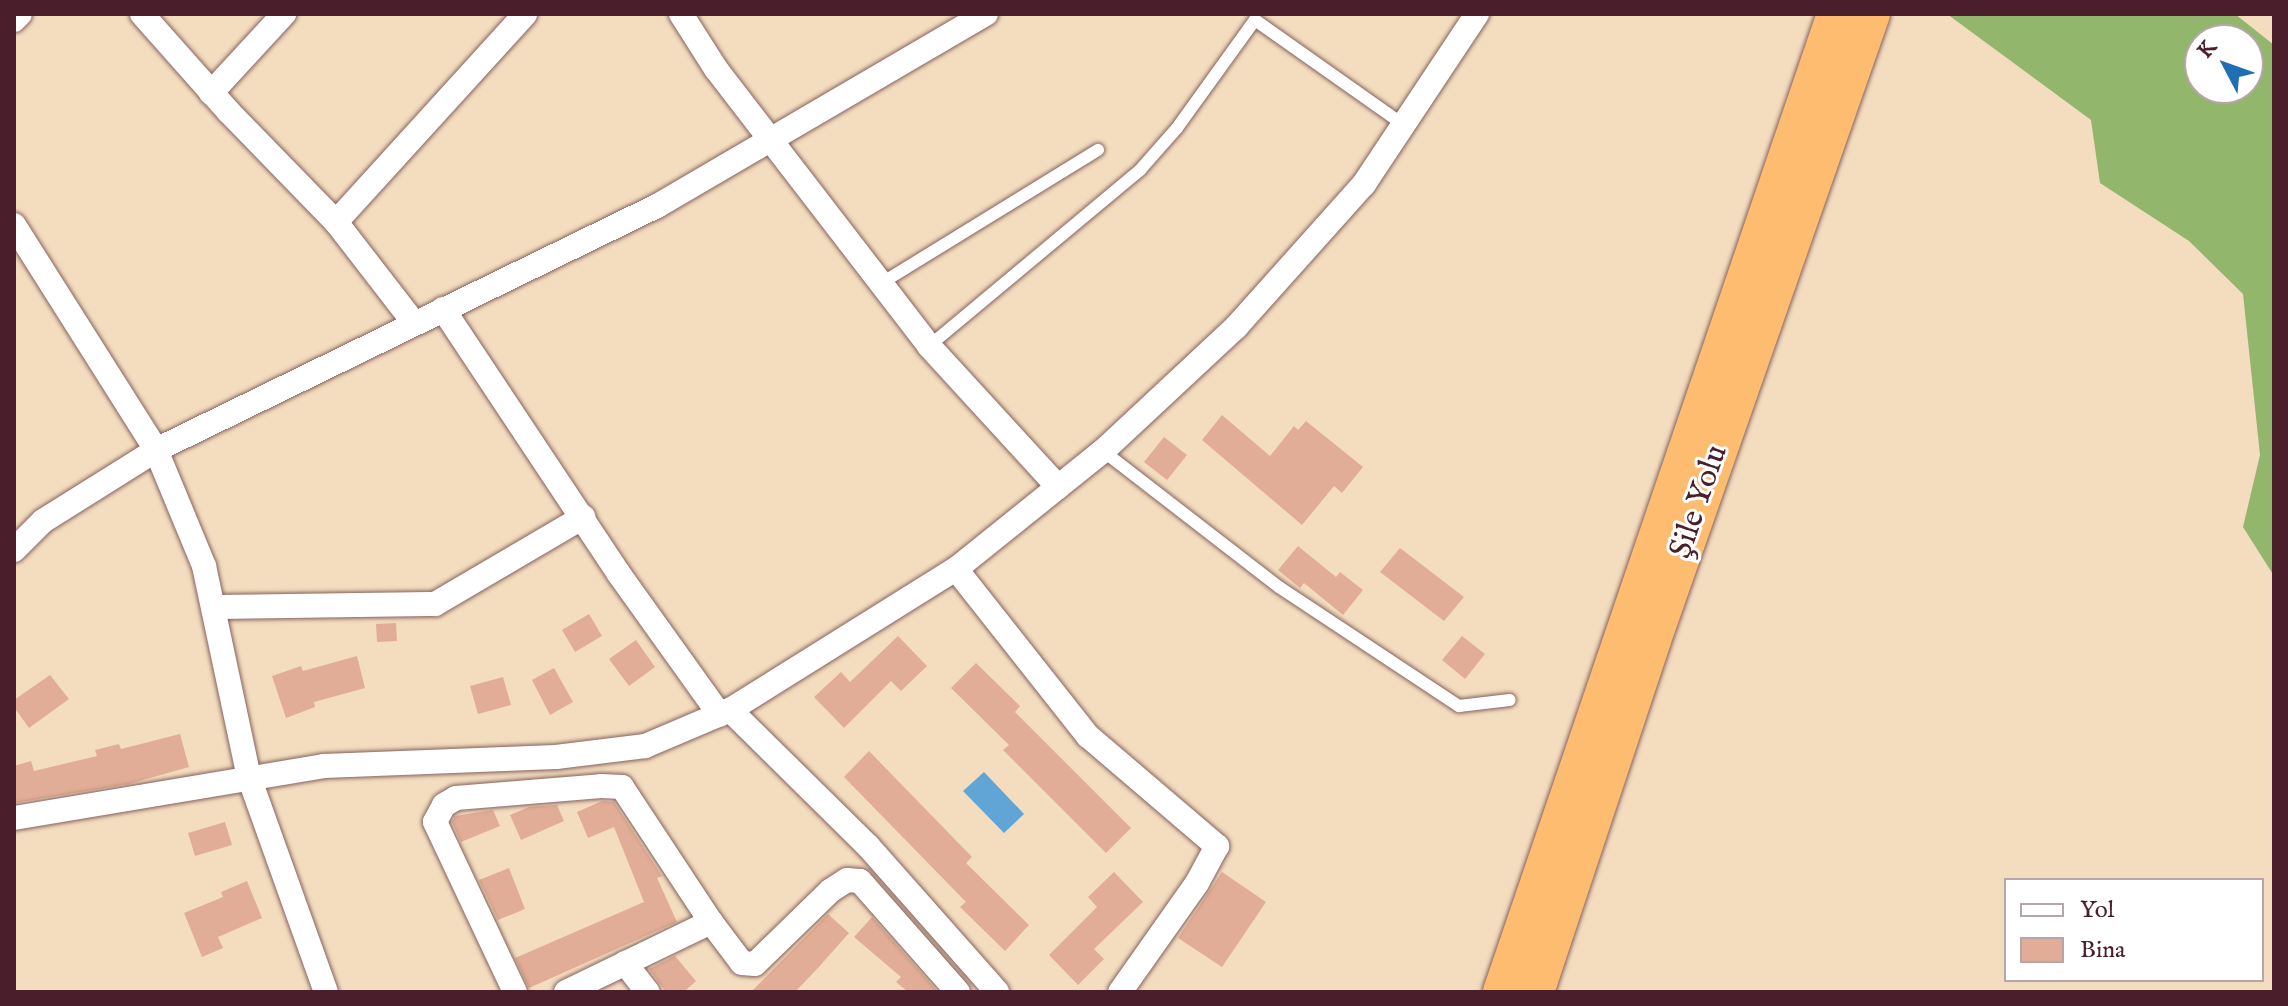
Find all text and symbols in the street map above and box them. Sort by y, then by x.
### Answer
north arrow [2184,24,2264,104]
text: K [2192,34,2223,65]
street label: Şile Yolu [1663,440,1737,564]
legend [2004,878,2264,982]
text: Yol [2080,895,2114,926]
text: Bina [2080,935,2125,966]

